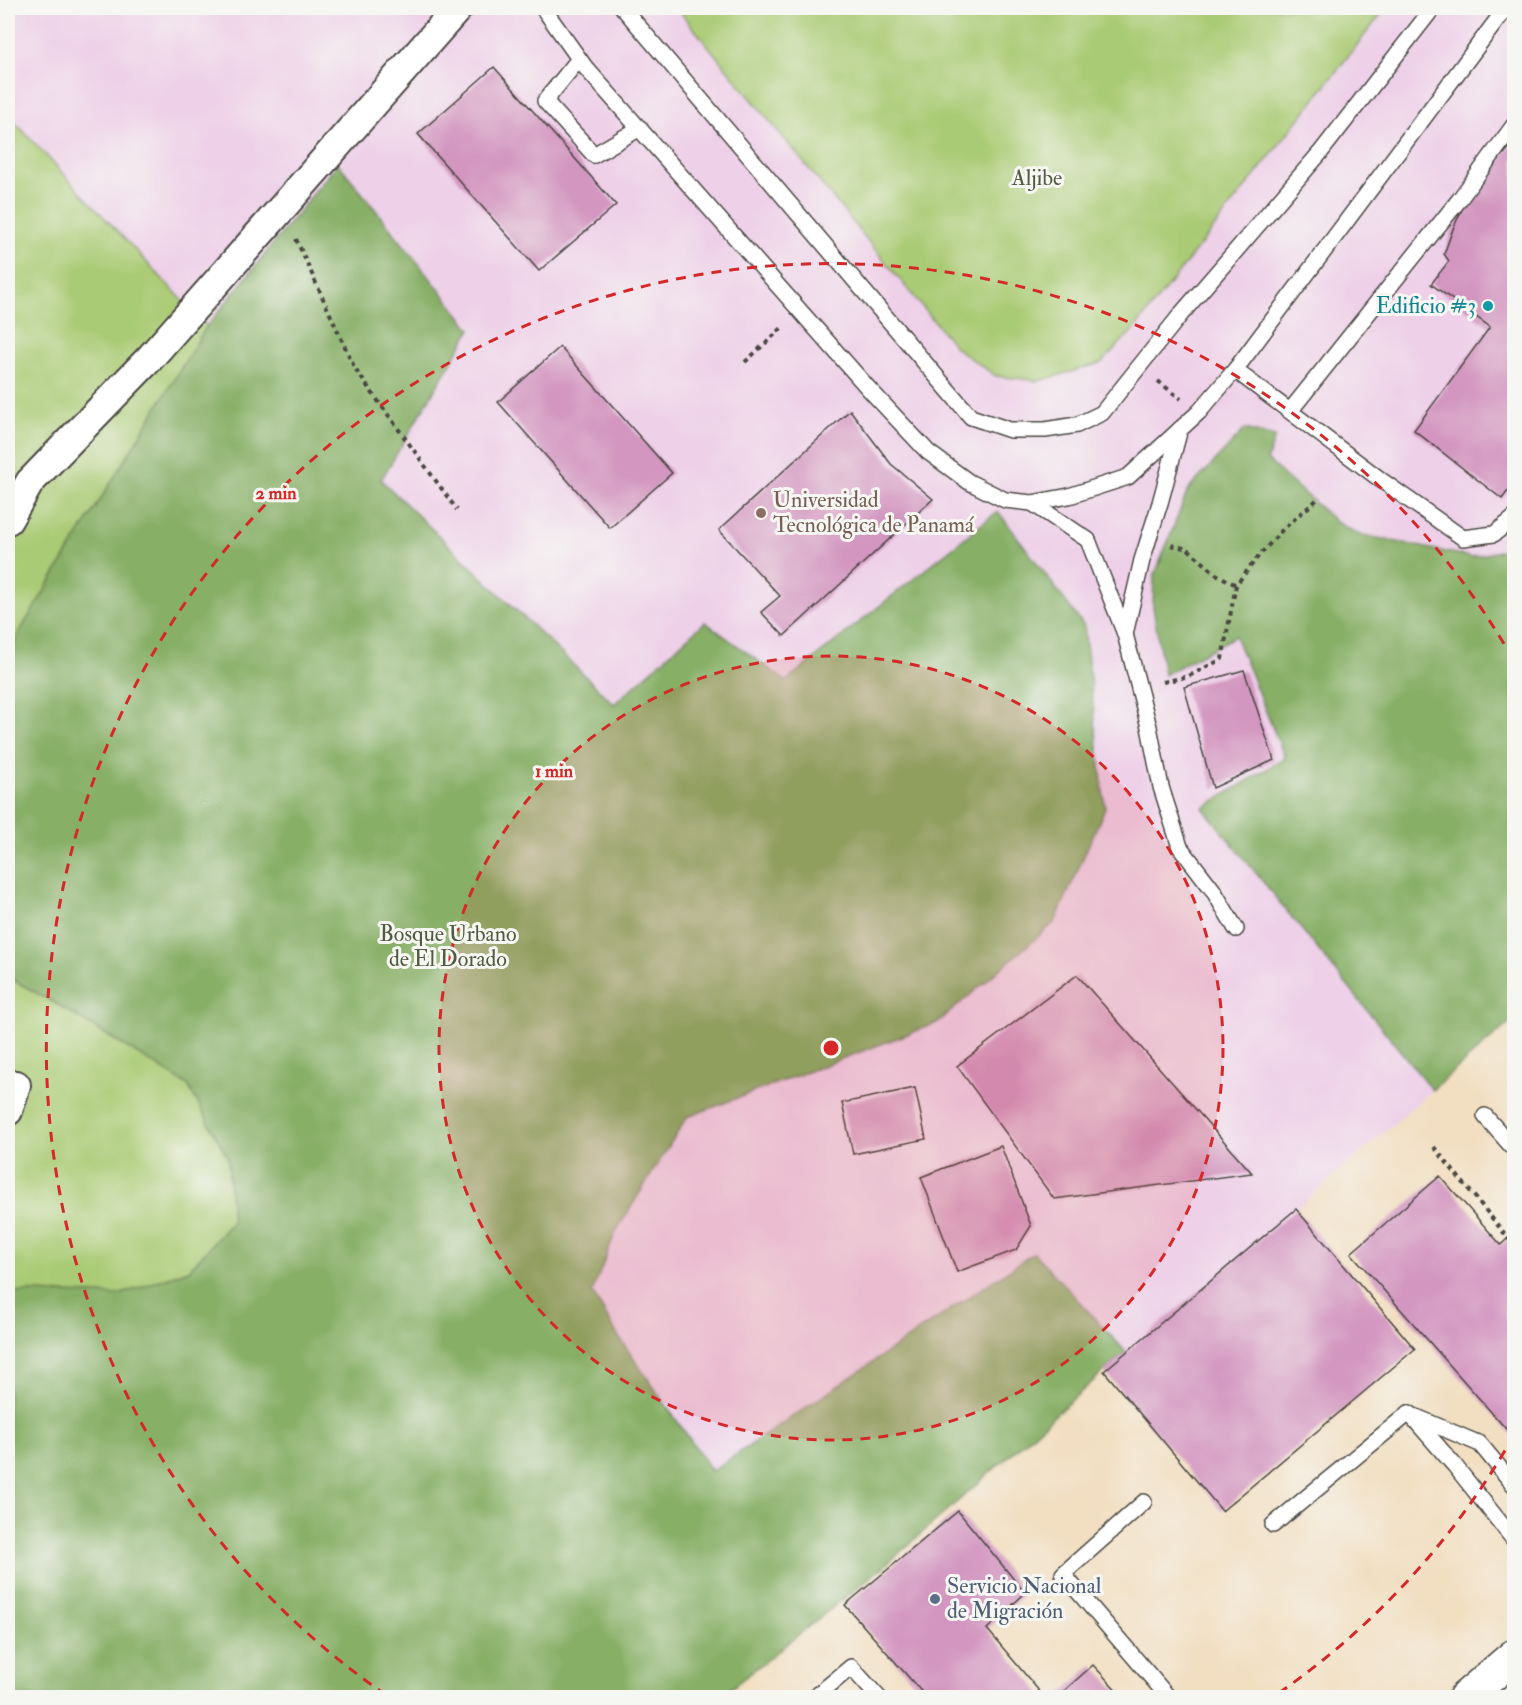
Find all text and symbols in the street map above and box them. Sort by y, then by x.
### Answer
park label: Aljibe [1011,164,1062,192]
place label: Edificio #3 [1376,292,1476,320]
marker: Edificio #3 [1481,299,1495,313]
text: 2 min [256,482,297,505]
place label: Universidad Tecnológica de Panamá [773,486,975,539]
marker: Universidad Tecnológica de Panamá [754,506,768,520]
text: 1 min [535,760,574,783]
park label: Bosque Urbano de El Dorado [379,920,517,973]
centre of rings [821,1038,841,1058]
place label: Servicio Nacional de Migración [947,1572,1102,1625]
marker: Servicio Nacional de Migración [928,1592,942,1606]

